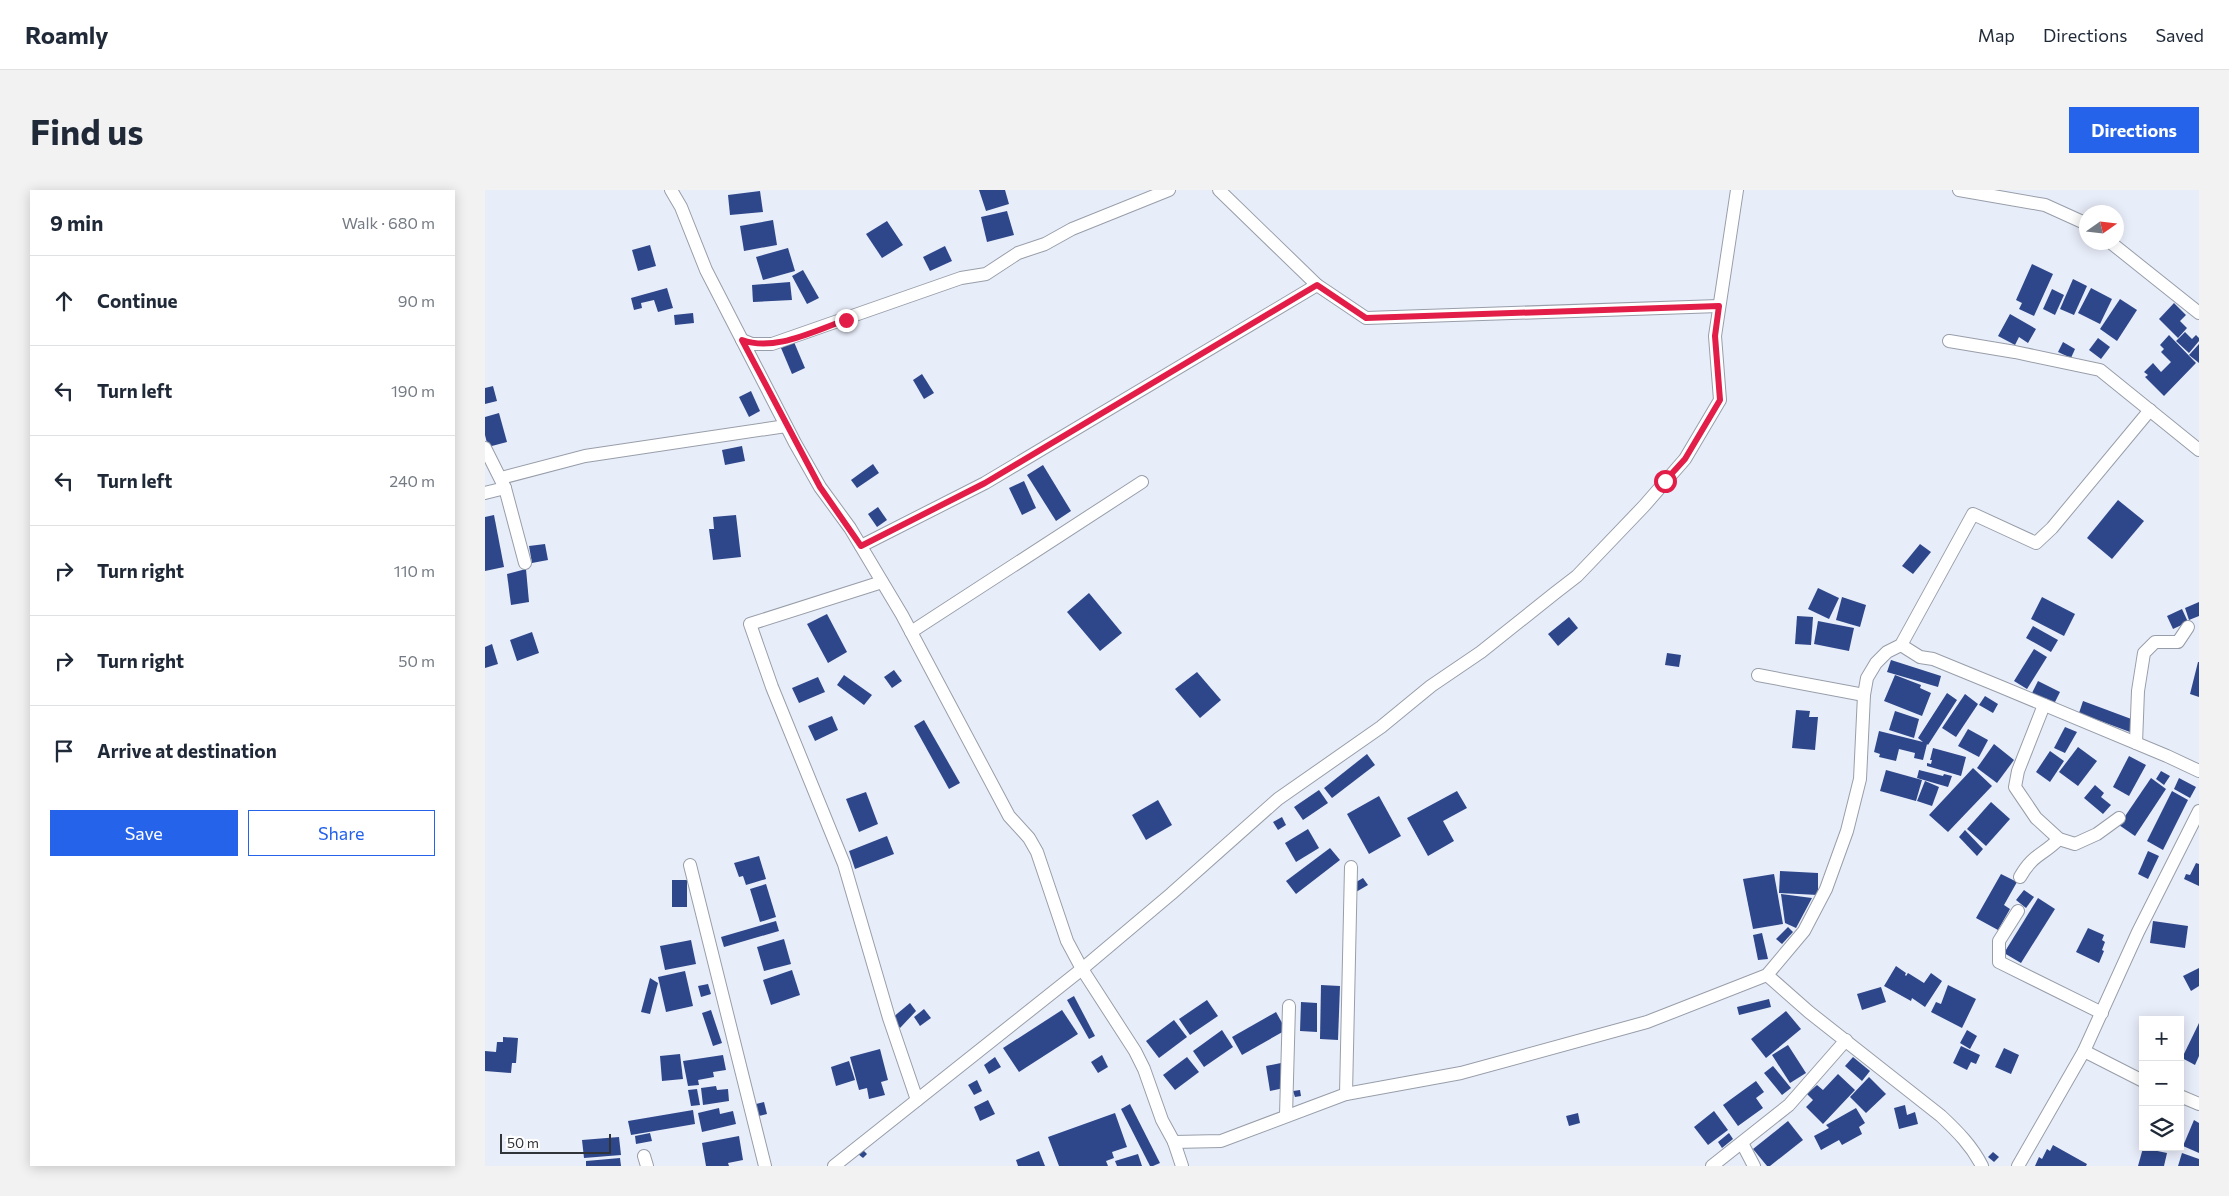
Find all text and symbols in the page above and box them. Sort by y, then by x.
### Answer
text: Roamly [25,20,108,49]
text: Map [1978,24,2015,46]
text: Directions [2043,24,2127,46]
text: Saved [2155,24,2204,46]
button: Directions [2069,107,2199,153]
text: Find us [30,109,144,152]
north arrow [2079,205,2124,250]
text: 9 min [50,210,103,235]
text: Walk · 680 m [342,213,435,232]
icon: ahead [50,287,78,315]
text: Continue [97,289,177,312]
text: 90 m [398,291,435,310]
route end [835,309,858,332]
icon: left [50,377,78,405]
text: Turn left [97,379,172,402]
text: 190 m [391,381,435,400]
icon: left [50,467,78,495]
text: Turn left [97,469,172,492]
route start [1654,470,1677,493]
text: 240 m [389,471,435,490]
icon: right [50,557,78,585]
text: Turn right [97,559,184,582]
text: 110 m [394,561,435,580]
icon: right [50,647,78,675]
text: Turn right [97,649,184,672]
text: 50 m [398,651,435,670]
icon: arrive [50,737,78,765]
text: Arrive at destination [97,739,277,762]
button: Save [50,810,238,856]
button: Share [248,810,435,856]
map controls [2139,1016,2184,1151]
button: + [2139,1016,2184,1061]
button: − [2139,1061,2184,1106]
button: layers [2139,1106,2184,1151]
scale bar [500,1131,611,1154]
text: 50 m [507,1134,539,1151]

